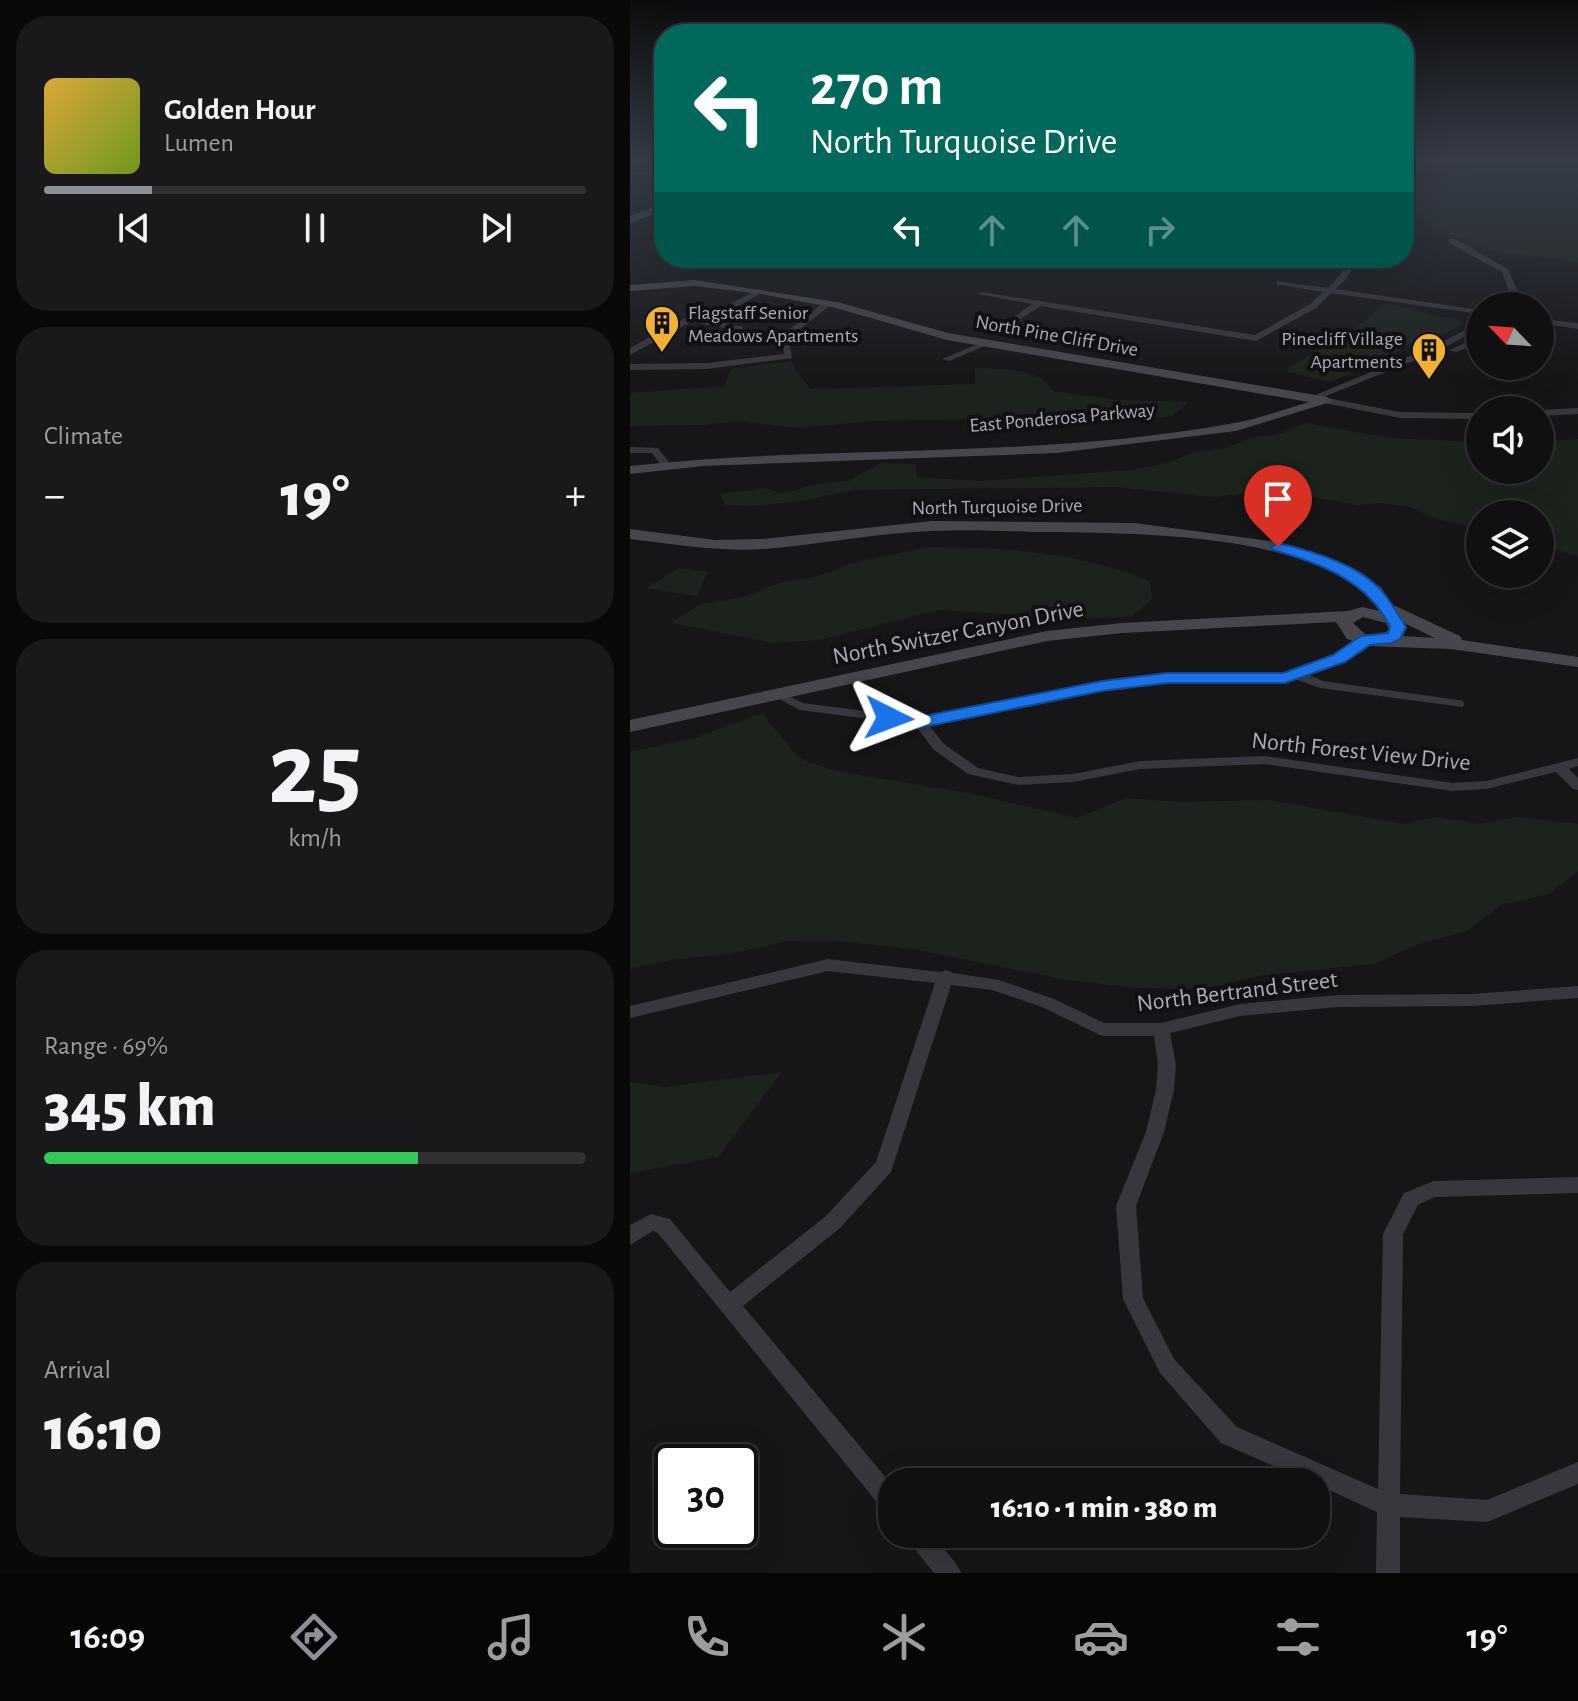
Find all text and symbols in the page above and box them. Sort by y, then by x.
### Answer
icon: left [678,56,782,160]
text: 270 m [810,59,943,115]
text: Golden Hour [164,95,316,125]
text: North Turquoise Drive [810,124,1117,160]
text: Lumen [164,130,234,156]
icon: previous [112,206,156,250]
icon: pause [293,206,337,250]
icon: next [474,206,518,250]
icon: left [886,208,930,252]
icon: ahead [970,208,1014,252]
icon: ahead [1054,208,1098,252]
icon: right [1138,208,1182,252]
north arrow [1466,292,1554,380]
map controls [1466,292,1554,588]
place label: Flagstaff Senior Meadows Apartments [688,303,858,346]
building icon: Flagstaff Senior Meadows Apartments [643,304,681,354]
street label: North Pine Cliff Drive [974,312,1140,360]
place label: Pinecliff Village Apartments [1281,329,1403,372]
building icon: Pinecliff Village Apartments [1410,331,1448,381]
button: sound [1466,396,1554,484]
street label: East Ponderosa Parkway [969,400,1156,436]
text: Climate [44,423,123,449]
pin [1244,465,1312,547]
text: 19° [281,467,349,527]
text: − [44,474,65,518]
text: + [565,474,586,518]
icon: arrive [1256,477,1300,521]
street label: North Turquoise Drive [911,496,1083,518]
button: layers [1466,500,1554,588]
street label: North Switzer Canyon Drive [831,597,1086,669]
position arrow [847,676,931,760]
text: 25 [268,719,362,823]
street label: North Forest View Drive [1250,729,1472,775]
text: km/h [288,825,342,851]
street label: North Bertrand Street [1135,968,1339,1016]
text: Range · 69% [44,1033,168,1059]
text: 345 km [44,1077,216,1137]
text: Arrival [44,1357,111,1383]
text: 16:10 [44,1401,162,1461]
speed limit sign: 30 [654,1444,758,1548]
text: 16:10 · 1 min · 380 m [991,1493,1217,1523]
icon: directions [286,1609,342,1665]
icon: music [483,1609,539,1665]
icon: phone [679,1609,735,1665]
icon: climate [876,1609,932,1665]
icon: car [1073,1609,1129,1665]
icon: filters [1270,1609,1326,1665]
text: 16:09 [70,1619,145,1655]
text: 19° [1467,1619,1508,1655]

